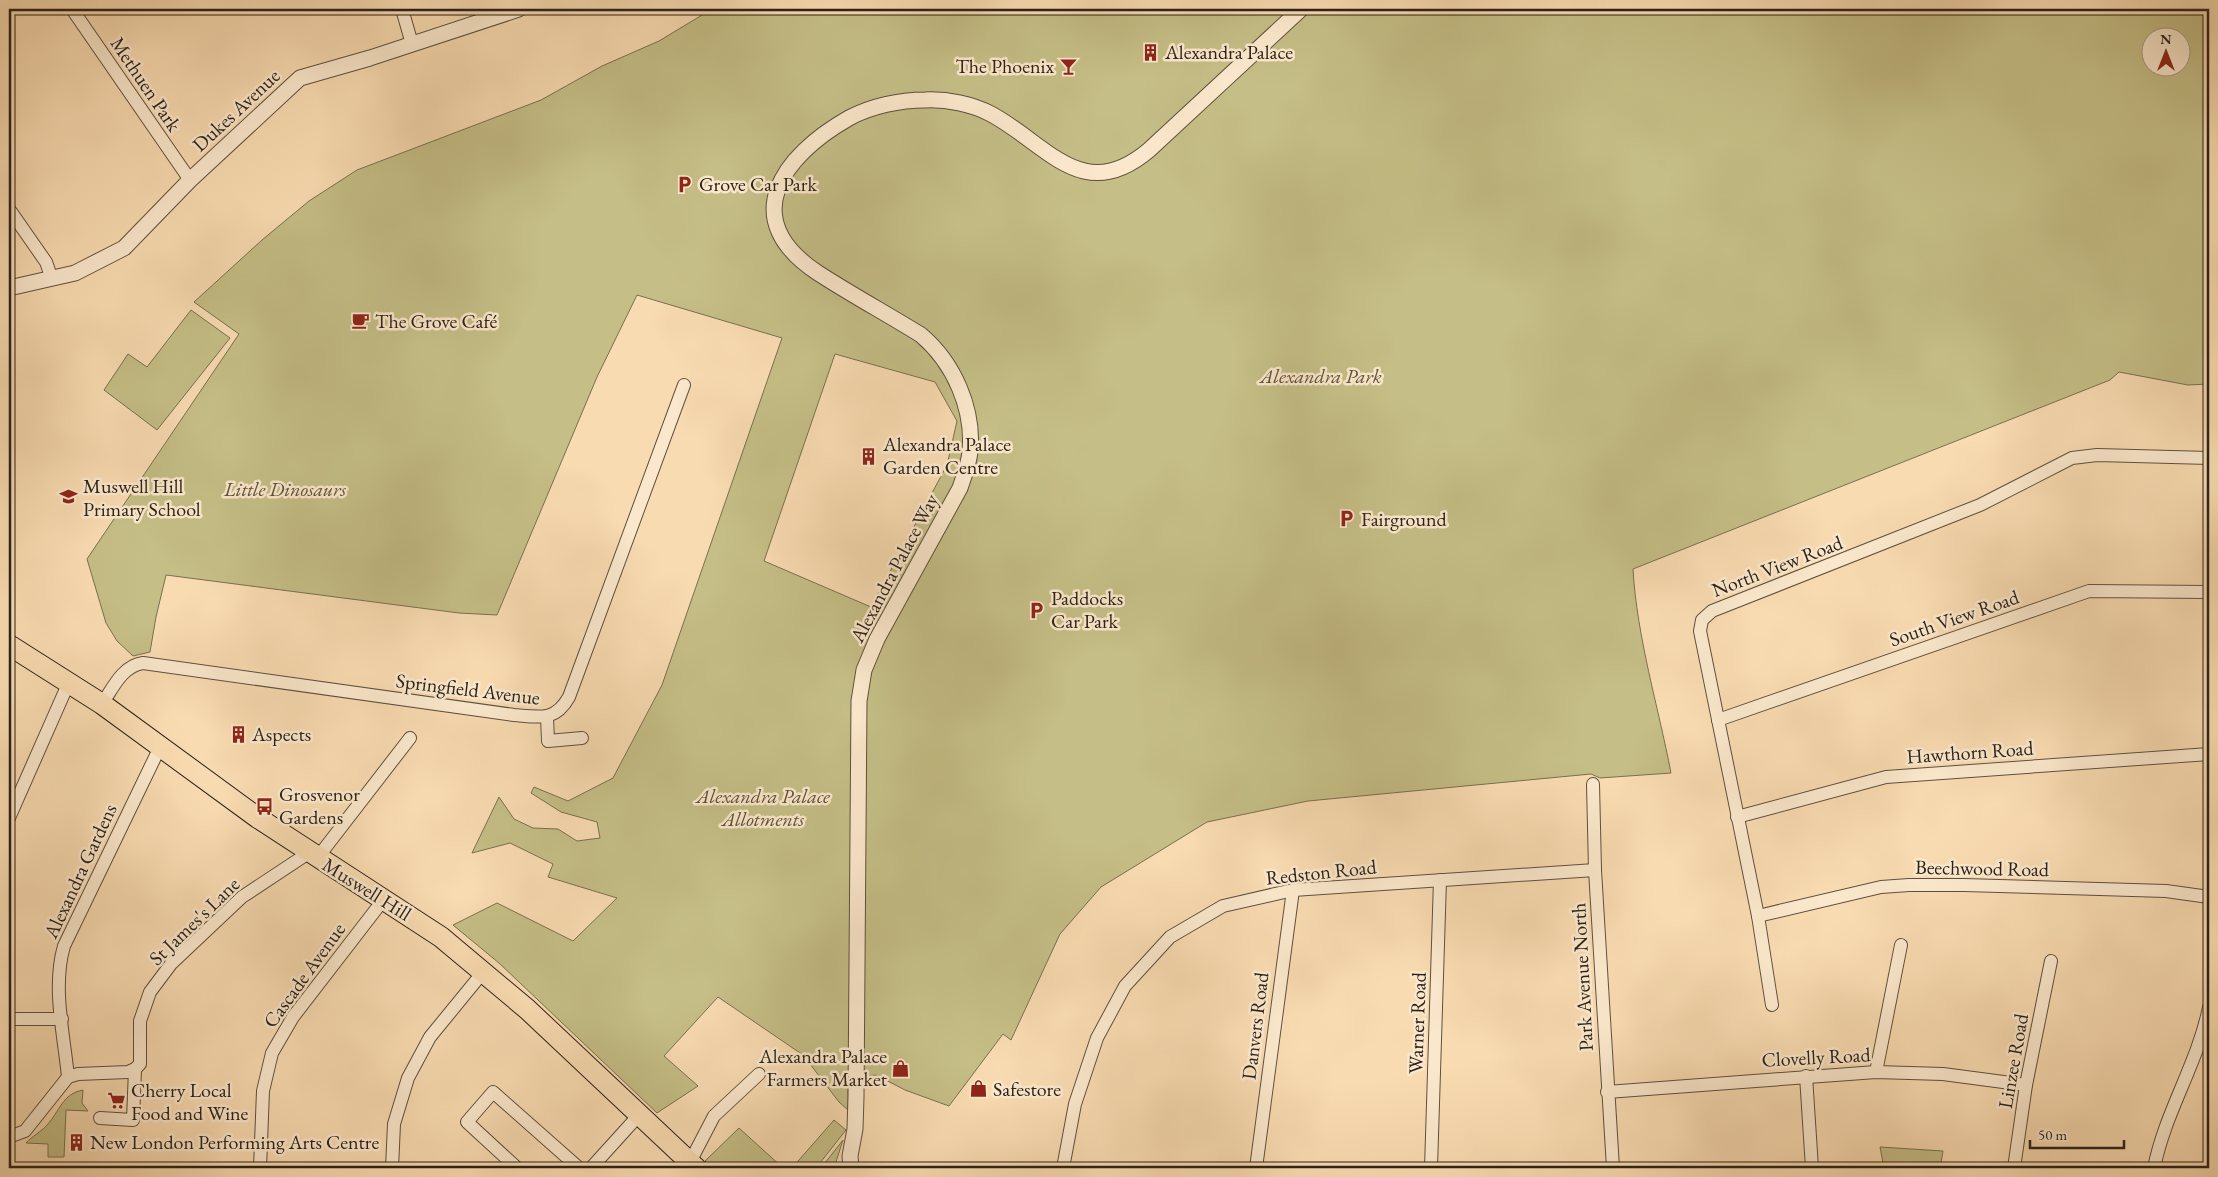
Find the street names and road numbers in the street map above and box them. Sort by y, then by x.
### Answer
street label: Methuen Park [105,32,188,137]
street label: Dukes Avenue [187,63,285,157]
street label: Alexandra Palace Way [843,489,944,648]
street label: North View Road [1708,529,1847,603]
street label: South View Road [1886,583,2023,652]
street label: Springfield Avenue [394,667,542,711]
street label: Hawthorn Road [1906,735,2035,769]
street label: Alexandra Gardens [37,799,123,944]
street label: Muswell Hill [318,851,417,927]
street label: Redston Road [1264,853,1378,891]
street label: Beechwood Road [1915,854,2050,882]
street label: St James's Lane [143,871,245,971]
street label: Park Avenue North [1565,902,1599,1052]
street label: Cascade Avenue [257,917,351,1033]
street label: Danvers Road [1236,970,1275,1081]
street label: Warner Road [1402,971,1432,1074]
street label: Linzee Road [1992,1011,2034,1111]
street label: Clovelly Road [1761,1041,1872,1073]

